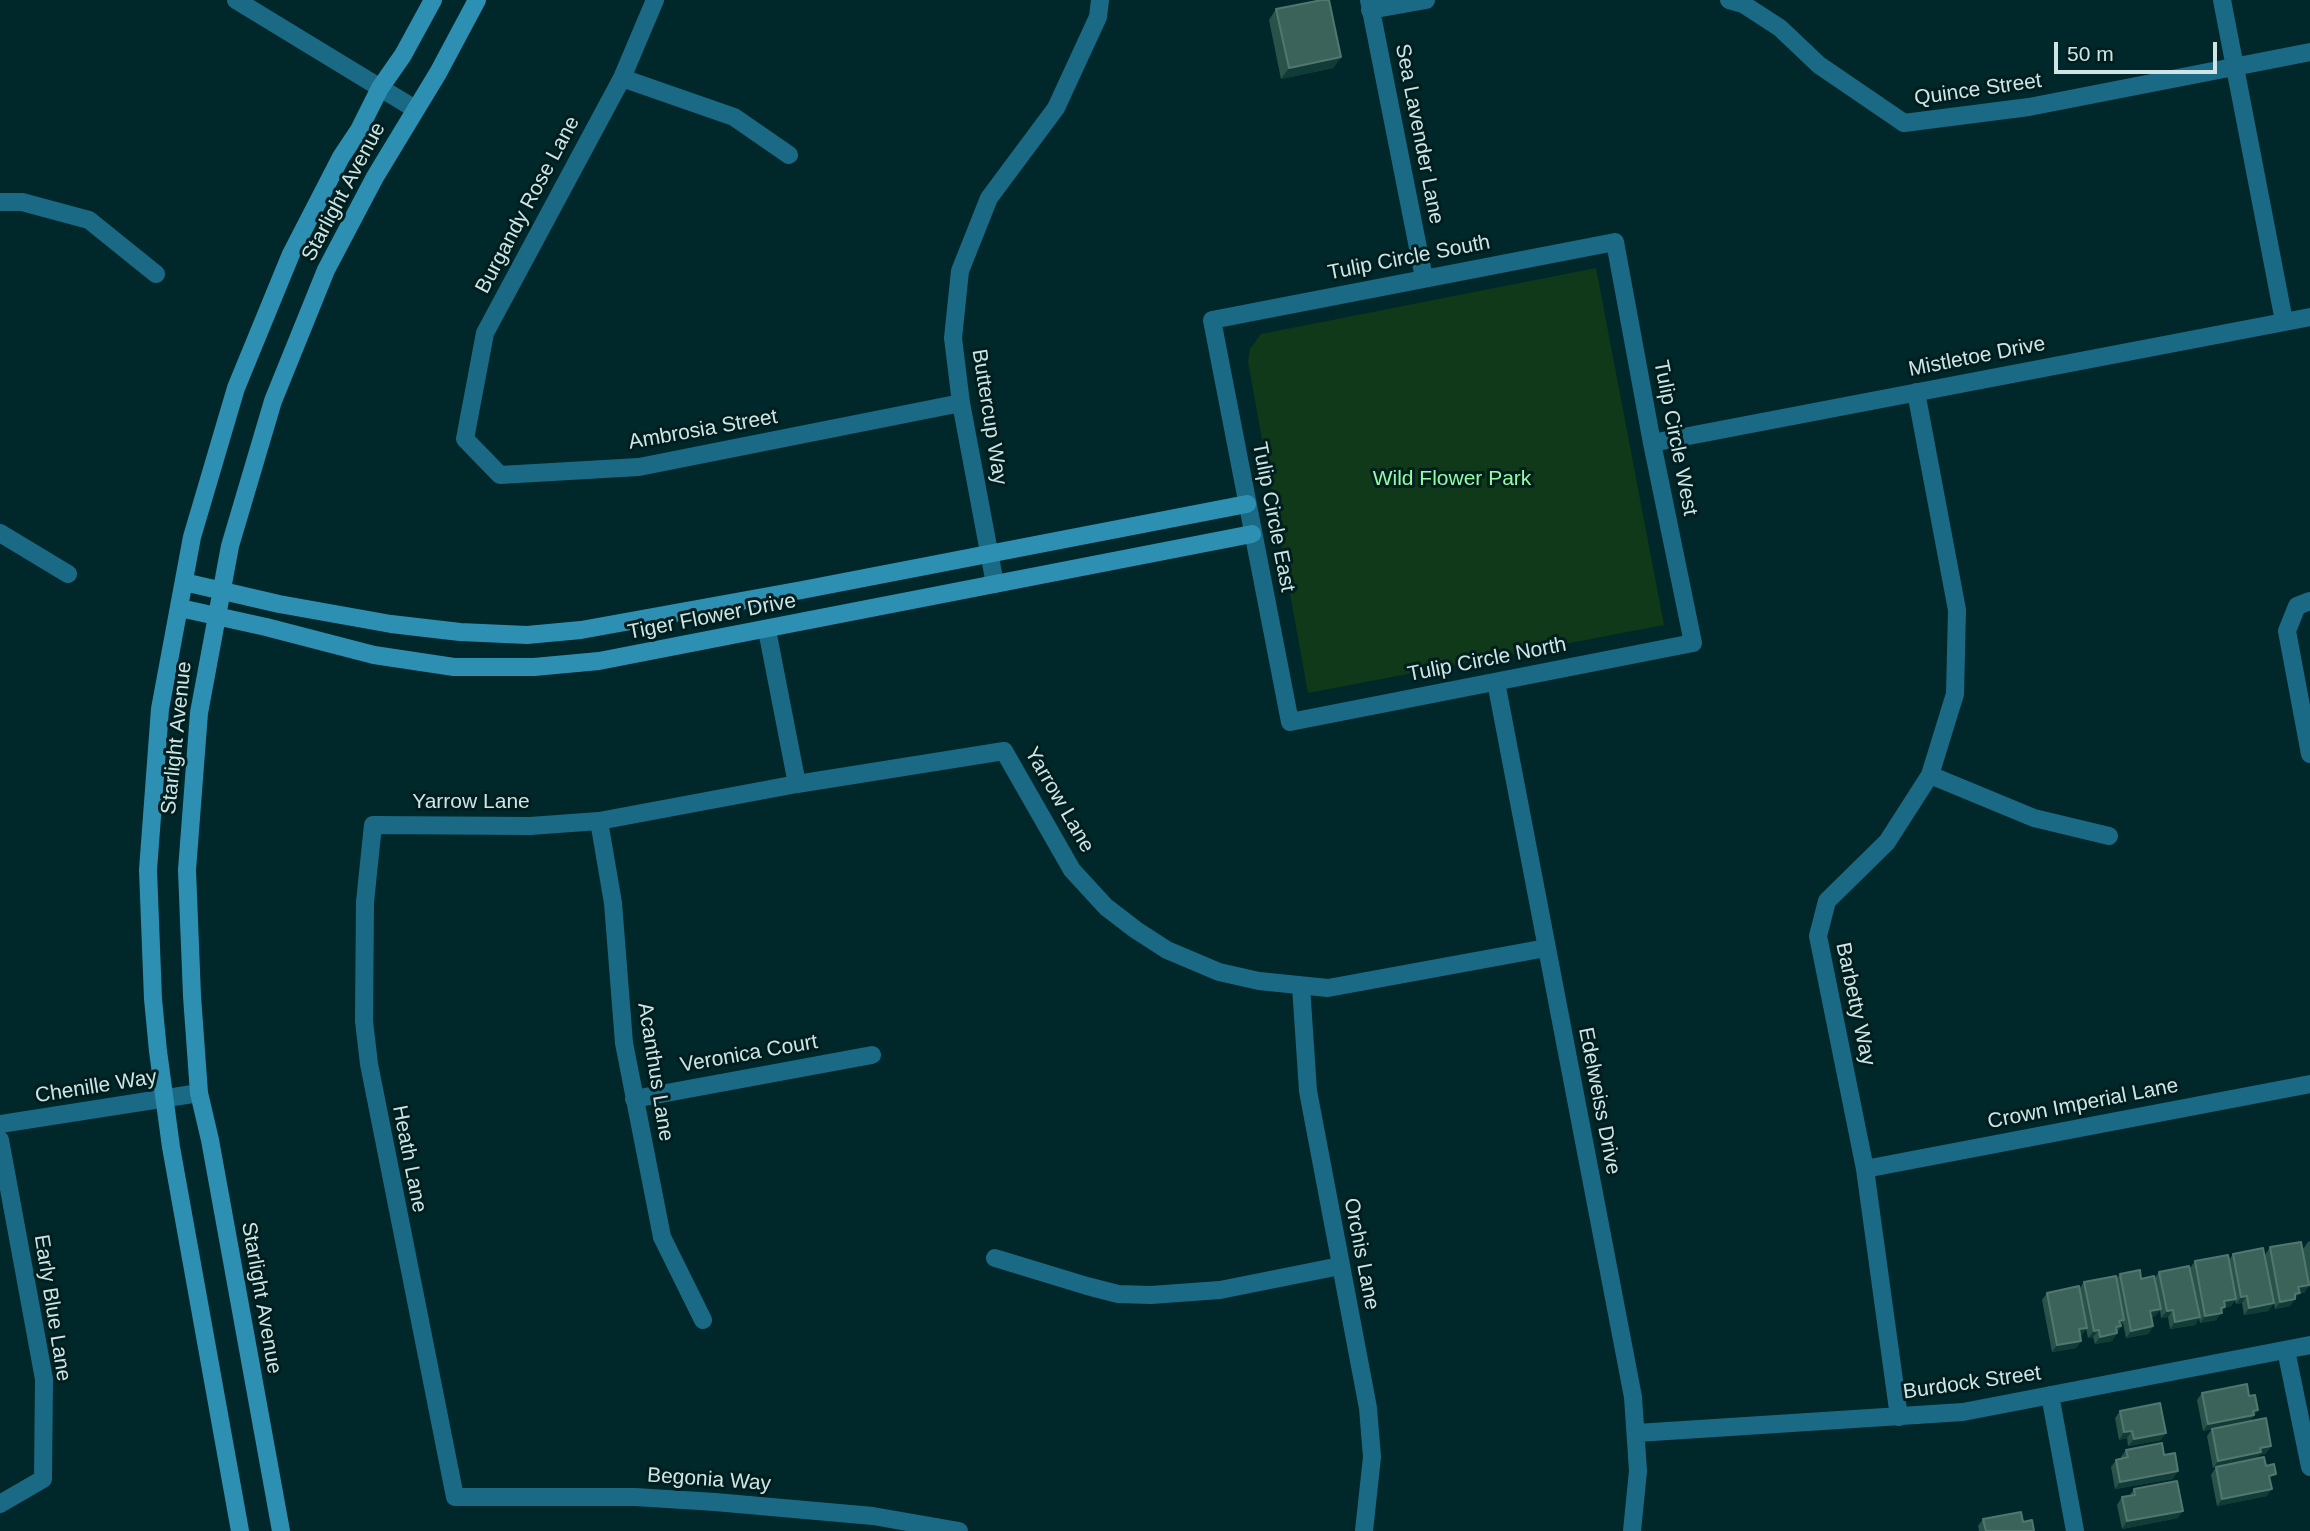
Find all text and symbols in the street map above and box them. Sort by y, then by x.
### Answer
scale bar [2058,28,2221,72]
street label: Sea Lavender Lane [1389,42,1449,226]
text: 50 m [2067,42,2114,65]
street label: Quince Street [1913,69,2043,111]
street label: Burgandy Rose Lane [471,112,585,298]
street label: Starlight Avenue [297,118,391,266]
street label: Tulip Circle South [1326,230,1492,286]
street label: Mistletoe Drive [1906,331,2048,383]
street label: Buttercup Way [966,347,1012,487]
street label: Tulip Circle West [1648,358,1702,518]
street label: Ambrosia Street [627,405,779,455]
street label: Tulip Circle East [1246,440,1300,594]
park label: Wild Flower Park [1373,466,1531,492]
street label: Tiger Flower Drive [626,588,798,646]
street label: Tulip Circle North [1405,632,1569,688]
street label: Starlight Avenue [156,660,198,816]
street label: Yarrow Lane [1019,743,1099,857]
street label: Yarrow Lane [412,789,530,815]
street label: Barbetty Way [1830,940,1880,1068]
street label: Acanthus Lane [632,1001,678,1143]
street label: Edelweiss Drive [1572,1025,1626,1177]
street label: Veronica Court [678,1030,820,1078]
street label: Chenille Way [33,1065,159,1109]
street label: Crown Imperial Lane [1985,1073,2181,1135]
street label: Heath Lane [386,1103,432,1215]
street label: Orchis Lane [1338,1196,1384,1312]
street label: Starlight Avenue [235,1220,287,1376]
street label: Early Blue Lane [28,1233,76,1383]
street label: Burdock Street [1901,1361,2043,1405]
street label: Begonia Way [646,1463,772,1497]

